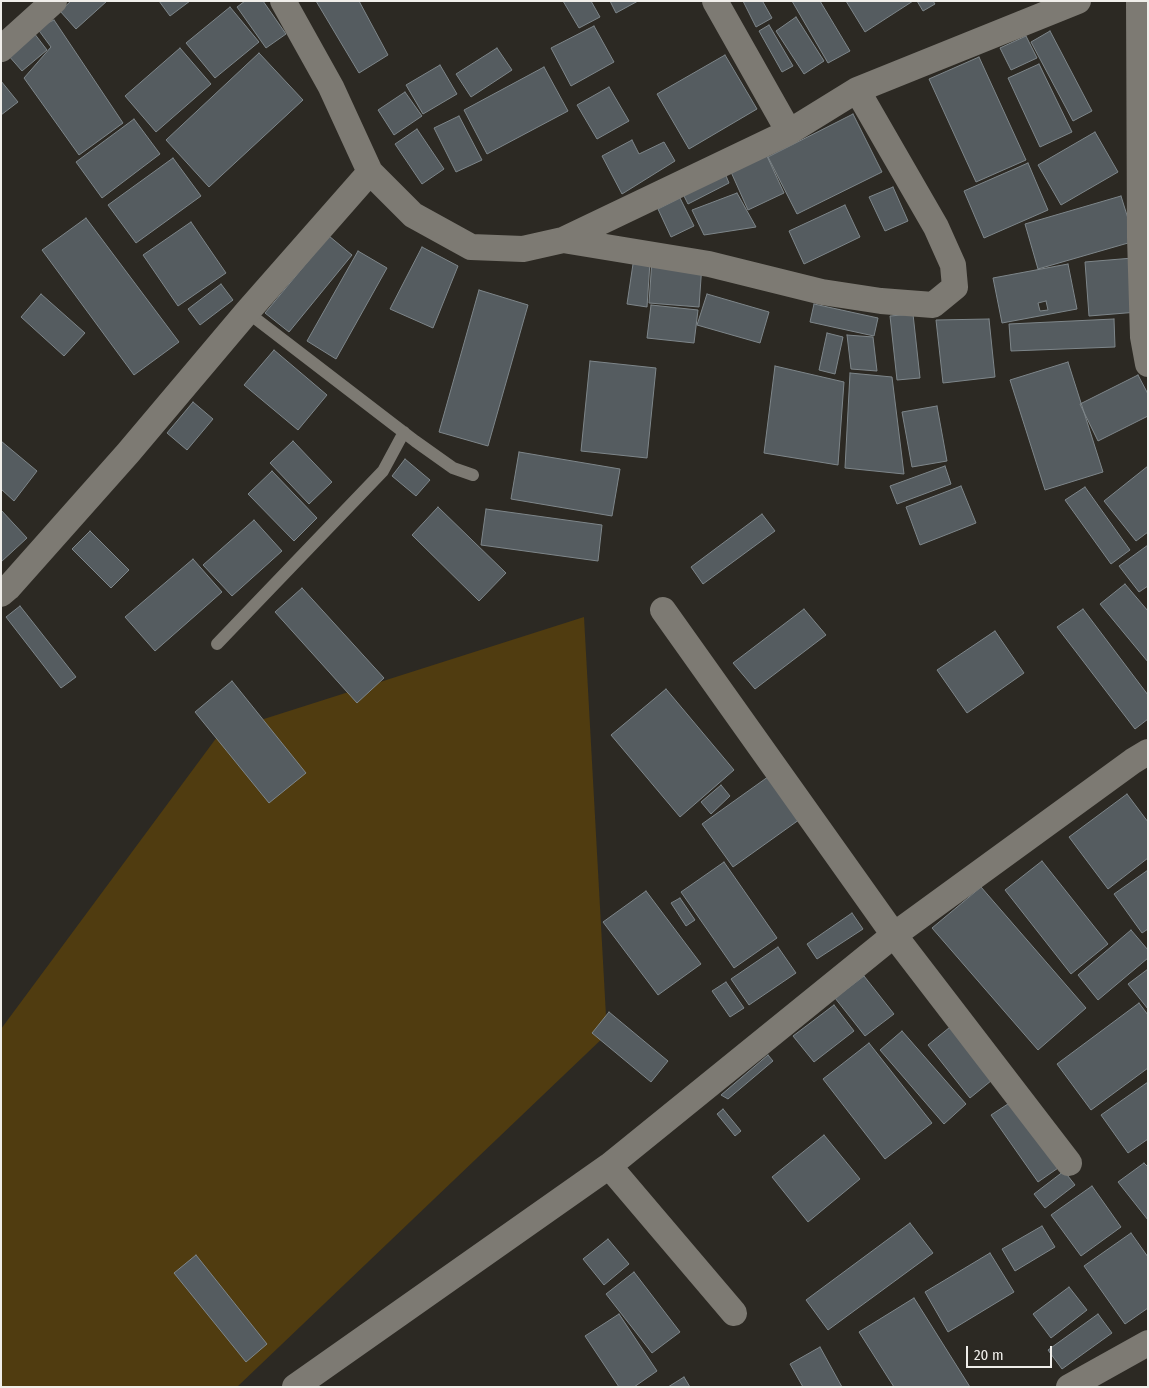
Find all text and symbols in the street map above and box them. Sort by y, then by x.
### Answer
scale bar [969,1336,1055,1368]
text: 20 m [974,1346,1004,1364]

